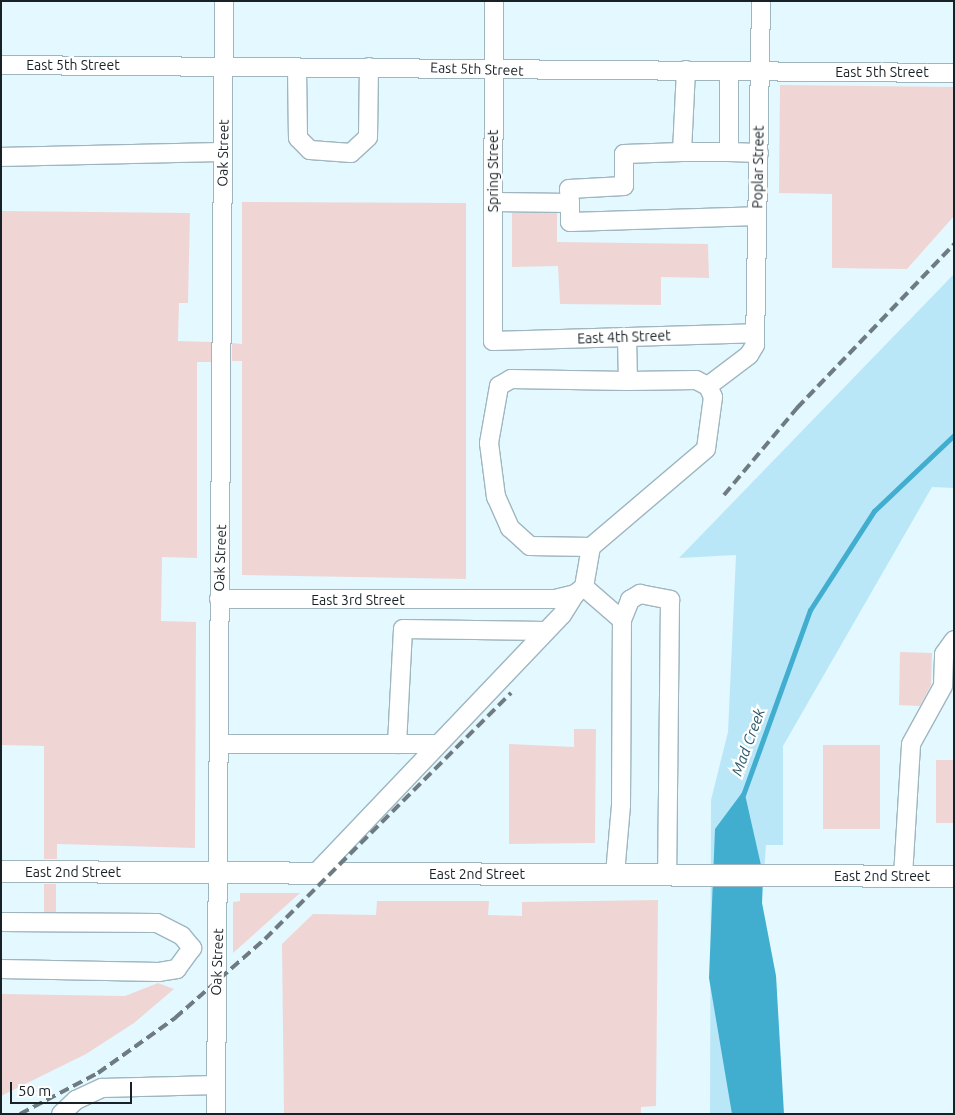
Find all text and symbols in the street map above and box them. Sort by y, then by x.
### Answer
street label: East 5th Street [26,57,120,73]
street label: East 5th Street [430,59,524,79]
street label: East 5th Street [835,64,929,80]
street label: Oak Street [214,119,232,187]
street label: Poplar Street [749,125,767,209]
street label: Spring Street [485,130,501,212]
street label: East 4th Street [577,327,671,347]
street label: Oak Street [210,524,230,592]
street label: East 3rd Street [311,592,405,608]
water label: Mad Creek [727,706,769,778]
street label: East 2nd Street [25,864,121,880]
street label: East 2nd Street [429,866,525,882]
street label: East 2nd Street [834,868,930,884]
street label: Oak Street [207,928,227,996]
scale bar [12,1072,135,1104]
text: 50 m [18,1082,51,1099]

